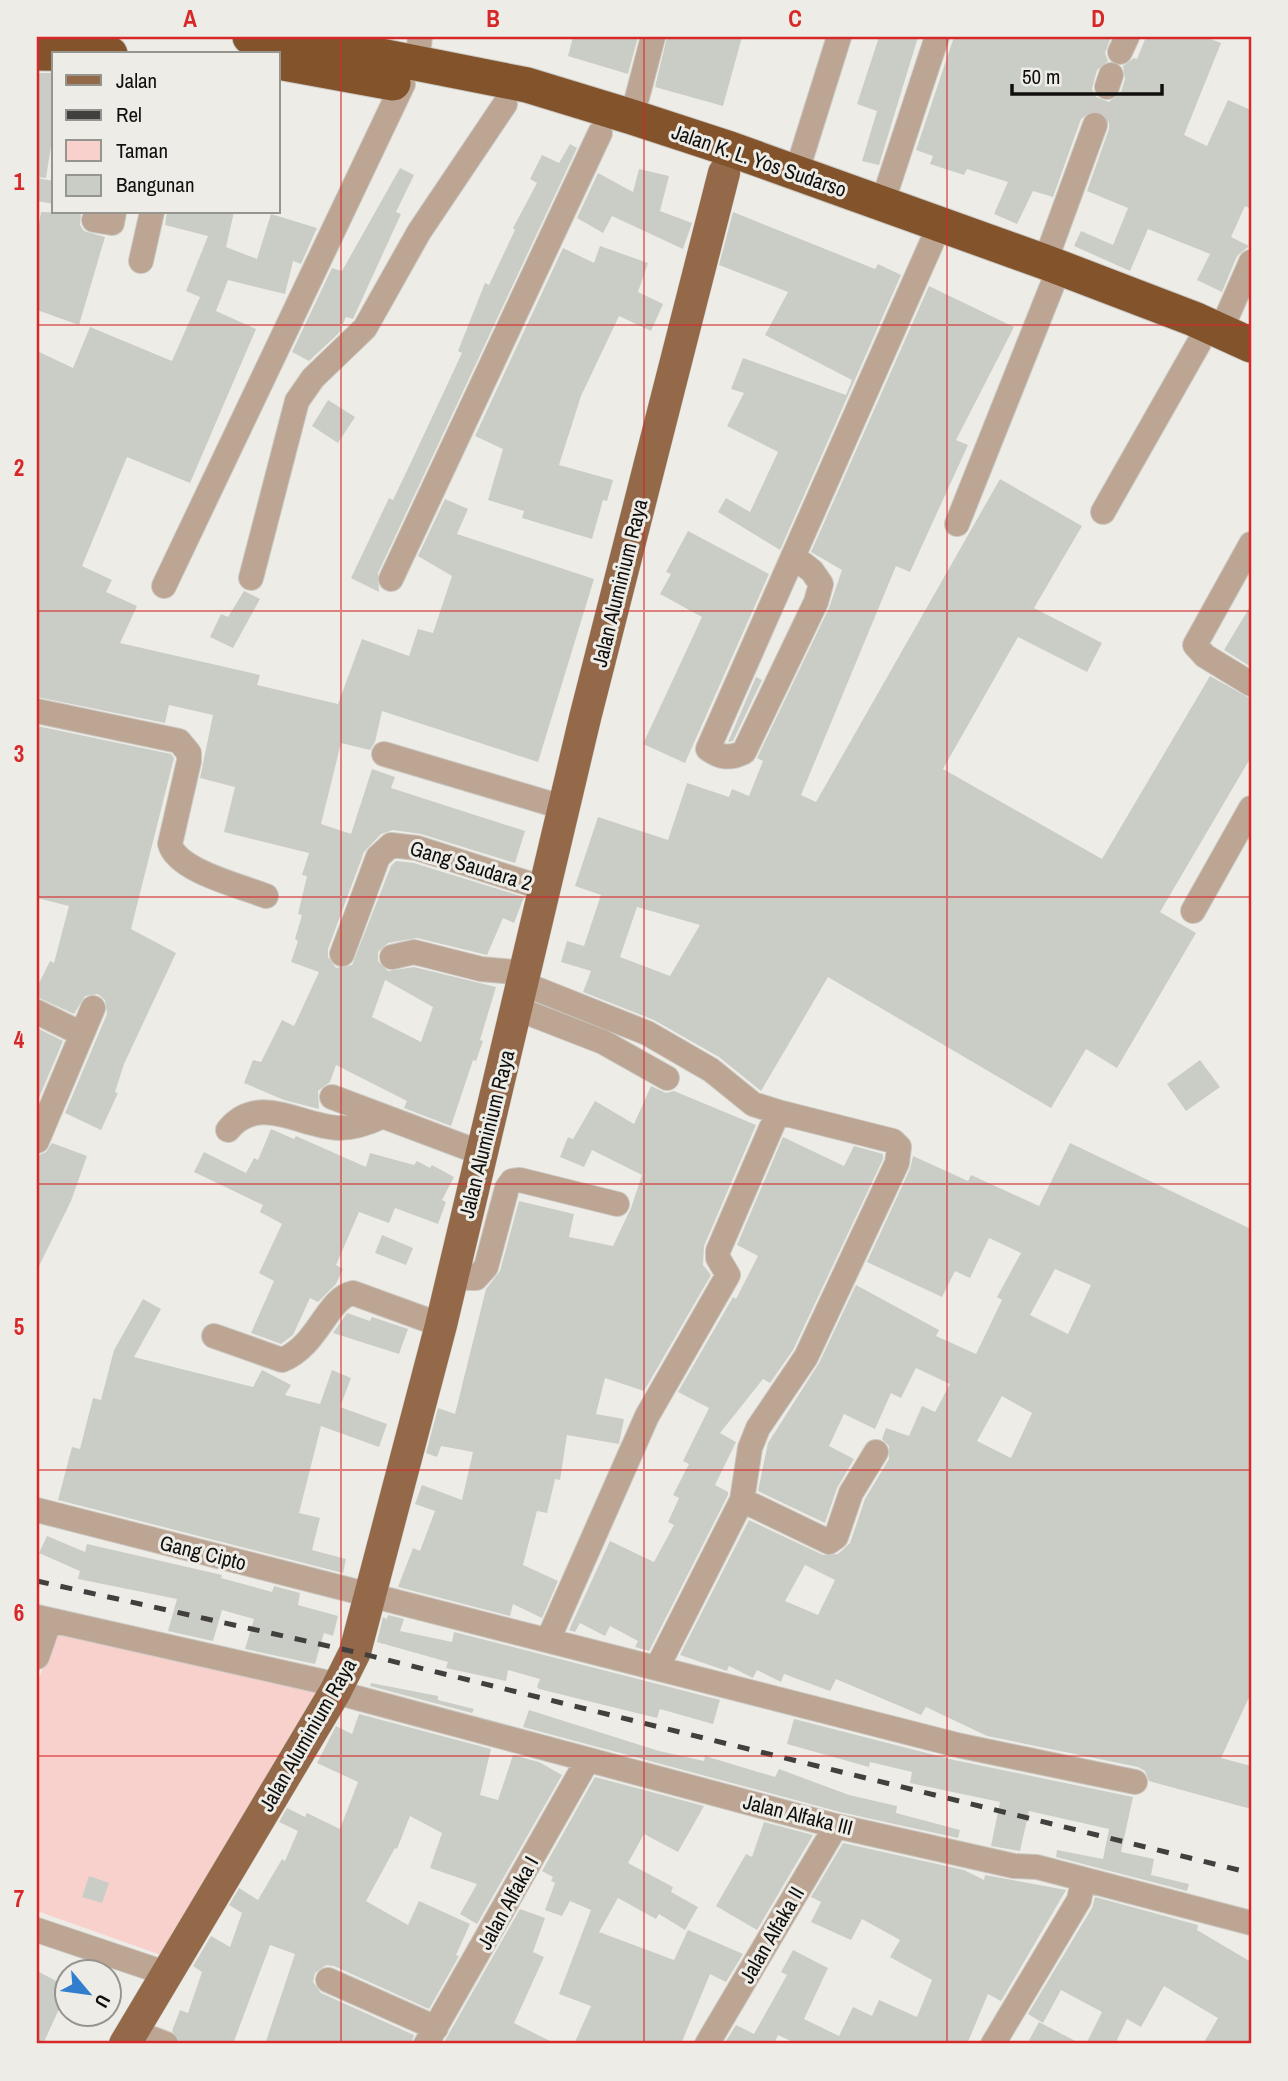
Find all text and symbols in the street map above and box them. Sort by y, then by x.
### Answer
text: A [183,3,197,34]
text: B [486,3,500,34]
text: C [788,3,802,34]
text: D [1091,3,1105,34]
legend [52,52,280,214]
scale bar [1012,52,1162,96]
text: 50 m [1022,62,1060,91]
text: Jalan [116,66,157,95]
text: Rel [116,100,142,129]
street label: Jalan K. L. Yos Sudarso [668,117,850,204]
text: Taman [116,136,168,165]
text: 1 [14,166,25,197]
text: Bangunan [116,170,195,199]
text: 2 [14,452,24,483]
street label: Jalan Aluminium Raya [585,495,655,670]
text: 3 [14,738,24,769]
street label: Gang Saudara 2 [406,833,536,898]
text: 4 [14,1024,25,1055]
street label: Jalan Aluminium Raya [452,1046,522,1221]
text: 5 [14,1311,24,1342]
street label: Gang Cipto [157,1528,249,1577]
text: 6 [14,1597,24,1628]
street label: Jalan Aluminium Raya [252,1653,363,1817]
street label: Jalan Alfaka III [740,1787,856,1842]
street label: Jalan Alfaka I [470,1851,545,1955]
street label: Jalan Alfaka II [732,1881,811,1988]
text: 7 [14,1883,24,1914]
north arrow [52,1958,122,2028]
text: U [89,1990,117,2012]

